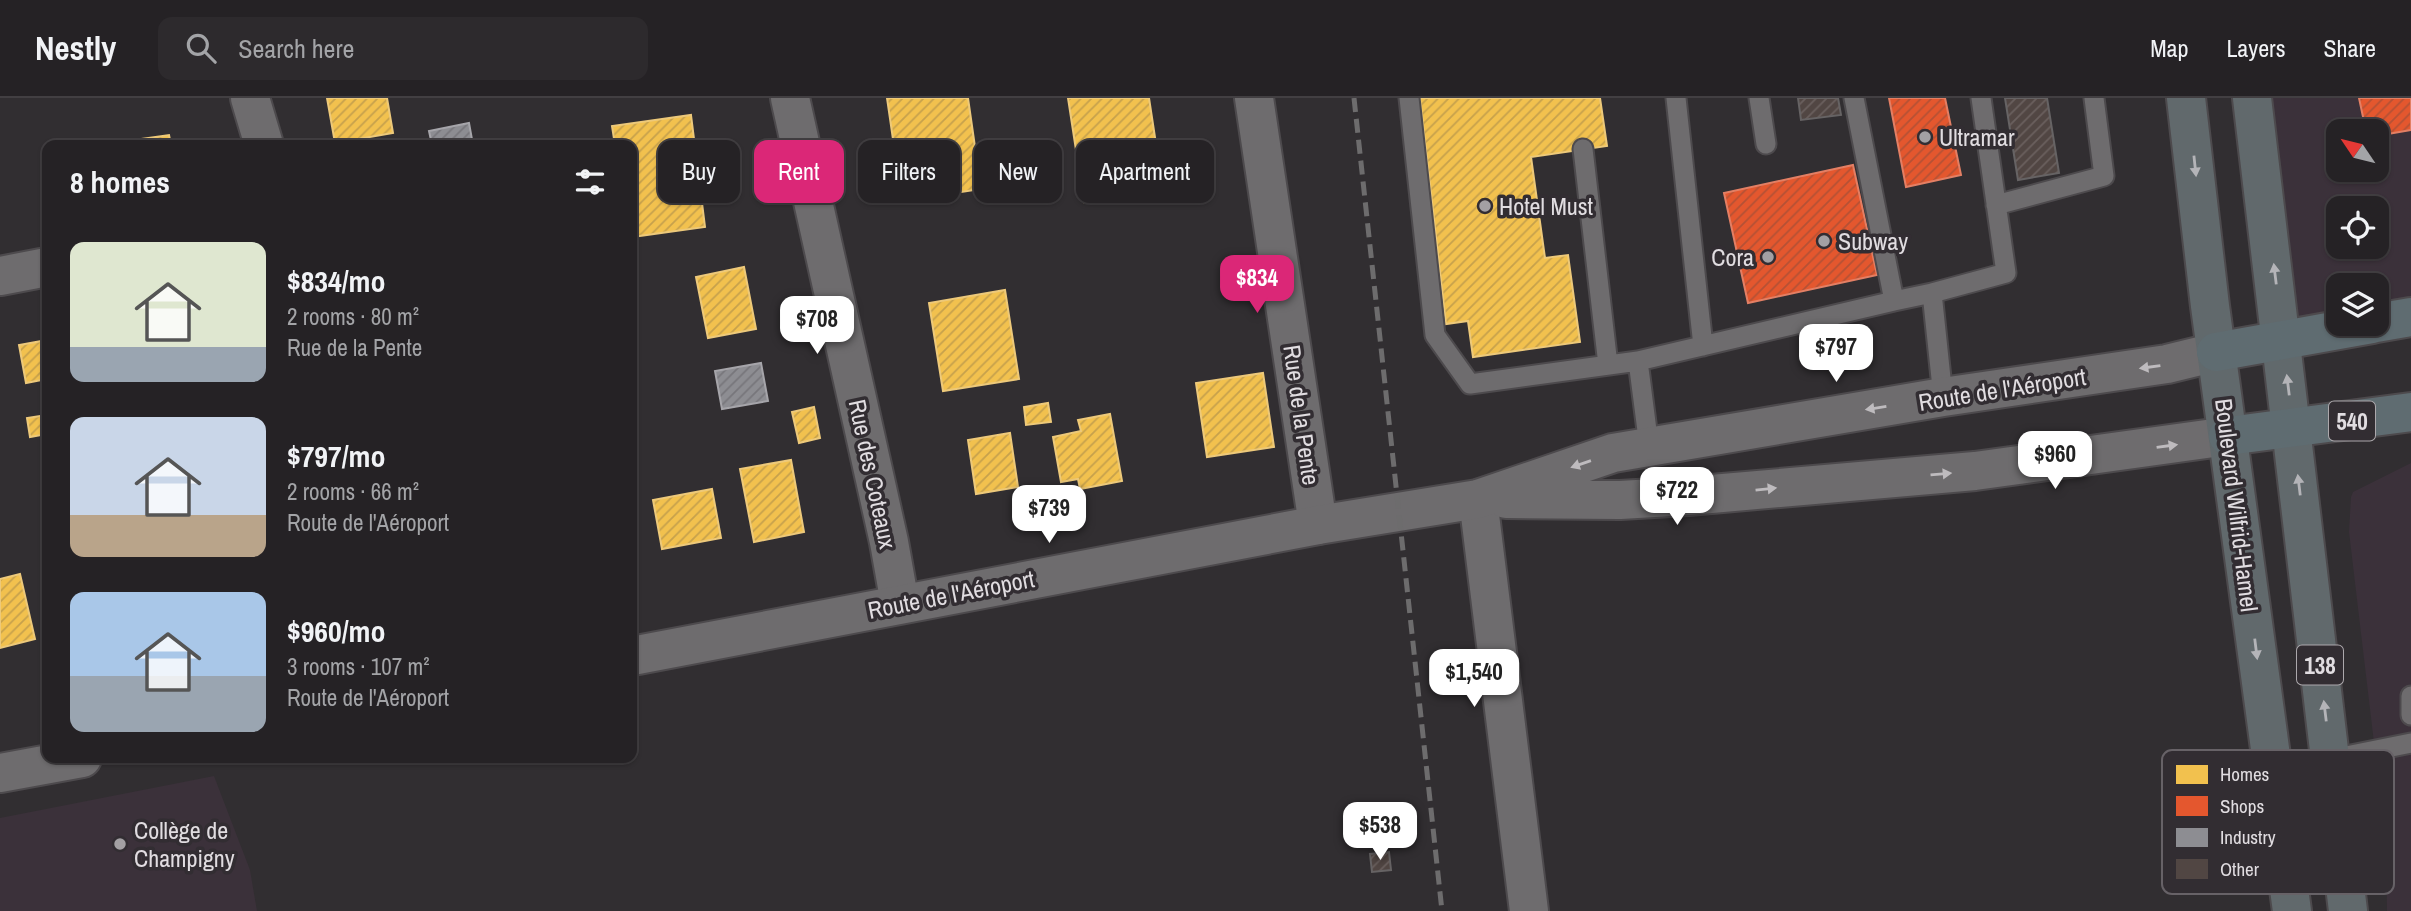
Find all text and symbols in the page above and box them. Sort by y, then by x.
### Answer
search box [158,17,648,80]
text: Nestly [35,26,116,70]
icon: search [182,29,220,67]
text: Search here [238,31,354,66]
text: Map [2150,32,2188,64]
text: Layers [2226,32,2285,64]
text: Share [2323,32,2376,64]
north arrow [2326,119,2389,182]
map controls [2326,119,2389,336]
place label: Ultramar [1939,121,2015,153]
marker: Ultramar [1917,129,1933,145]
chip: Buy [658,140,740,203]
chip: Rent [754,140,844,203]
chip: Filters [858,140,960,203]
chip: New [974,140,1062,203]
chip: Apartment [1076,140,1214,203]
one-way arrow [2189,155,2200,177]
text: 8 homes [70,162,170,202]
icon: filters [571,163,609,201]
place label: Hotel Must [1499,190,1594,222]
button: locate [2326,196,2389,259]
marker: Hotel Must [1477,198,1493,214]
place label: Subway [1838,225,1908,257]
marker: Subway [1816,233,1832,249]
place label: Cora [1711,241,1754,273]
marker: Cora [1760,249,1776,265]
pin: $834 [1216,256,1298,315]
text: $834/mo [287,261,385,301]
text: $834 [1236,262,1278,293]
one-way arrow [2269,263,2280,285]
icon: home [126,270,210,354]
button: layers [2326,273,2389,336]
pin: $708 [776,296,858,356]
text: 2 rooms · 80 m² [287,301,419,332]
text: $708 [796,303,838,334]
pin: $797 [1795,324,1877,384]
text: $797 [1815,331,1857,362]
text: Rue de la Pente [287,332,422,363]
street label: Rue de la Pente [1276,343,1328,487]
street label: Route de l'Aéroport [1916,360,2088,418]
one-way arrow [2139,361,2161,372]
one-way arrow [2282,374,2293,396]
street label: Rue des Coteaux [842,396,904,552]
street label: Boulevard Wilfrid-Hamel [2208,397,2266,613]
road number: 540 [2329,402,2375,440]
one-way arrow [1865,403,1887,414]
pin: $960 [2014,432,2096,491]
text: $797/mo [287,436,385,476]
text: $960 [2034,438,2076,469]
one-way arrow [2156,440,2178,451]
icon: home [126,445,210,529]
one-way arrow [1570,459,1591,470]
pin: $722 [1636,468,1718,527]
one-way arrow [1930,468,1952,479]
text: $722 [1656,474,1698,505]
one-way arrow [2294,474,2305,496]
text: 2 rooms · 66 m² [287,476,419,507]
one-way arrow [1755,483,1777,494]
pin: $739 [1008,486,1090,545]
text: $739 [1028,492,1070,523]
text: Route de l'Aéroport [287,507,449,538]
street label: Route de l'Aéroport [865,562,1037,626]
text: $960/mo [287,611,385,651]
icon: home [126,620,210,704]
one-way arrow [2250,639,2261,661]
road number: 138 [2297,646,2343,684]
pin: $1,540 [1417,650,1531,709]
text: 3 rooms · 107 m² [287,651,430,682]
text: $1,540 [1445,656,1503,687]
text: Route de l'Aéroport [287,682,449,713]
one-way arrow [2320,700,2331,722]
legend [2162,750,2394,894]
text: Homes [2220,761,2270,787]
text: Shops [2220,793,2264,819]
pin: $538 [1339,802,1421,862]
text: $538 [1359,809,1401,840]
place label: Collège de Champigny [134,814,235,874]
text: Industry [2220,824,2276,850]
marker: Collège de Champigny [112,836,128,852]
text: Other [2220,856,2260,882]

